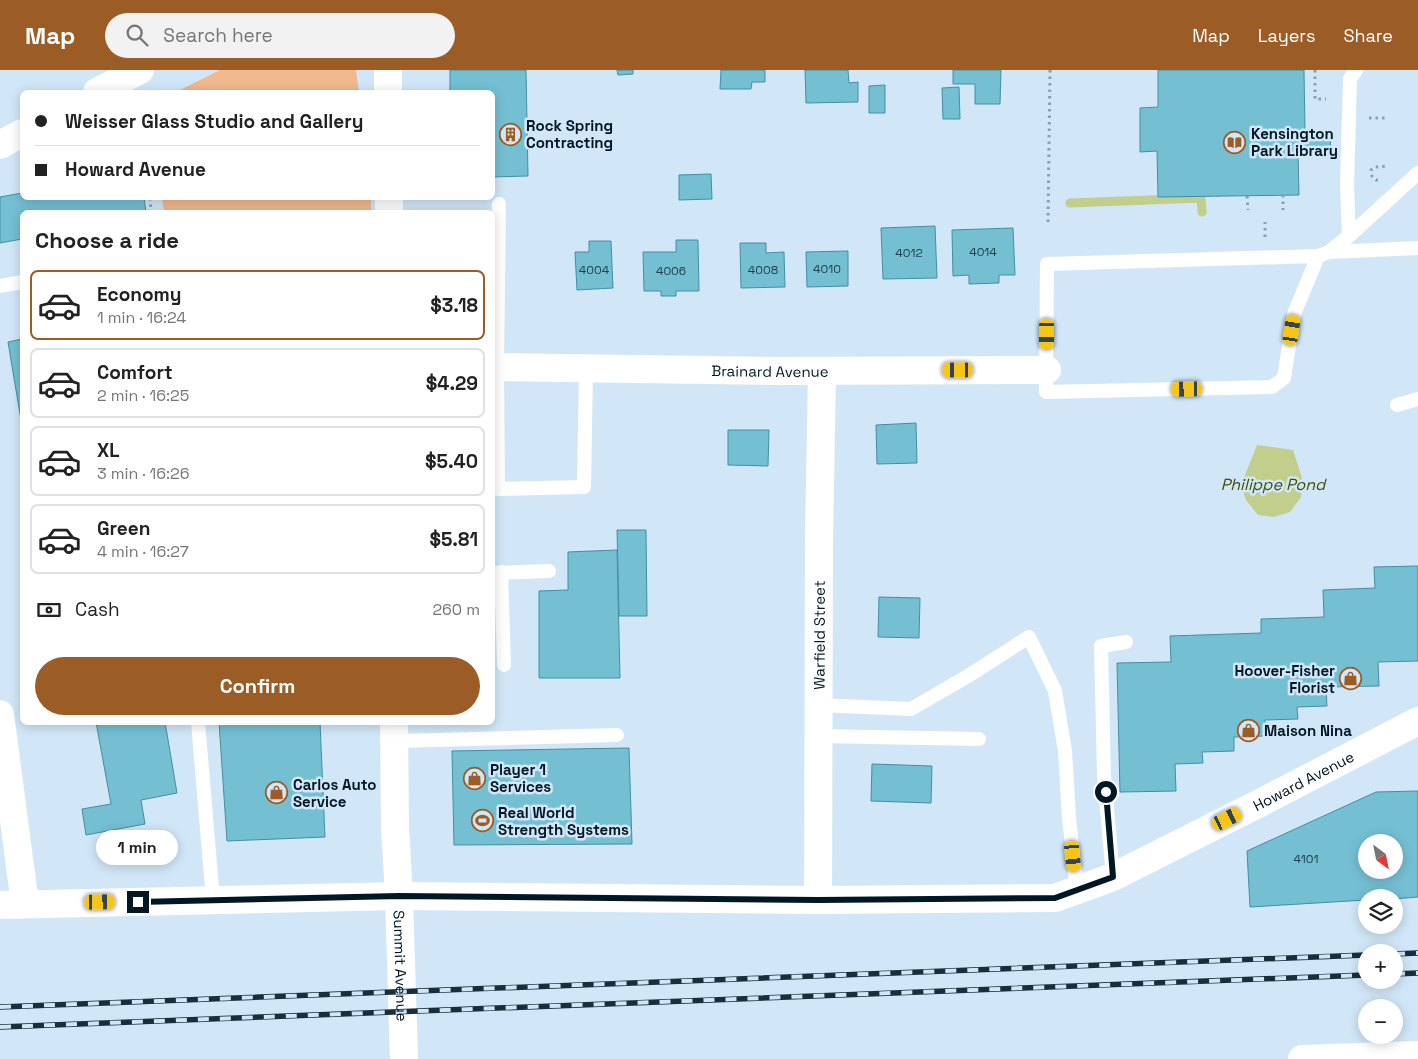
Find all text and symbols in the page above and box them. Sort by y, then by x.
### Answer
search box [105,13,455,58]
text: Map [25,20,75,51]
icon: search [123,21,151,49]
text: Search here [163,23,273,48]
text: Map [1192,24,1230,47]
text: Layers [1258,24,1315,47]
text: Share [1343,24,1393,47]
text: Weisser Glass Studio and Gallery [65,109,363,134]
place label: Rock Spring Contracting [526,116,613,152]
building icon: Rock Spring Contracting [498,122,522,146]
place label: Kensington Park Library [1251,124,1338,160]
library icon: Kensington Park Library [1223,130,1247,154]
text: Howard Avenue [65,157,206,182]
text: Choose a ride [35,226,179,254]
house number: 4014 [969,244,997,260]
house number: 4012 [895,245,923,261]
house number: 4010 [813,261,841,277]
house number: 4004 [579,262,610,278]
house number: 4008 [748,262,778,278]
house number: 4006 [656,263,686,279]
text: Economy [97,282,181,307]
icon: car [37,283,82,328]
text: $3.18 [430,293,478,318]
text: 1 min · 16:24 [97,307,186,328]
car [1282,314,1301,346]
car [1039,319,1054,349]
text: Comfort [97,360,173,385]
icon: car [37,361,82,406]
street label: Brainard Avenue [711,361,829,381]
car [943,363,973,378]
text: $4.29 [426,371,478,396]
car [1171,381,1202,397]
text: 2 min · 16:25 [97,385,189,406]
text: XL [97,438,120,463]
icon: car [37,439,82,484]
text: $5.40 [425,449,478,474]
text: 3 min · 16:26 [97,463,189,484]
water label: Philippe Pond [1221,474,1327,495]
text: Green [97,516,150,541]
icon: car [37,517,82,562]
text: $5.81 [429,527,478,552]
text: 4 min · 16:27 [97,541,189,562]
street label: Warfield Street [809,580,828,690]
icon: cash [35,596,63,624]
text: Cash [75,597,120,622]
text: 260 m [432,599,480,620]
button: Confirm [35,657,480,715]
place label: Hoover-Fisher Florist [1234,661,1335,697]
shop icon: Hoover-Fisher Florist [1339,667,1363,691]
shop icon: Maison Nina [1236,718,1260,742]
place label: Maison Nina [1264,721,1352,740]
street label: Howard Avenue [1250,746,1357,815]
place label: Player 1 Services [490,760,551,796]
shop icon: Player 1 Services [462,766,486,790]
place label: Carlos Auto Service [293,775,376,811]
shop icon: Carlos Auto Service [265,781,289,805]
route start [1095,781,1117,803]
place label: Real World Strength Systems [498,803,629,839]
car [1210,806,1243,832]
sports icon: Real World Strength Systems [470,809,494,833]
callout: 1 min [97,830,179,864]
north arrow [1358,834,1402,879]
map controls [1358,834,1403,1044]
text: 1 min [117,837,157,858]
car [1063,840,1082,872]
house number: 4101 [1294,851,1318,867]
button: layers [1358,889,1403,934]
route end [127,891,149,913]
car [84,894,115,910]
street label: Summit Avenue [390,910,412,1022]
button: + [1358,944,1403,989]
button: − [1358,999,1403,1044]

